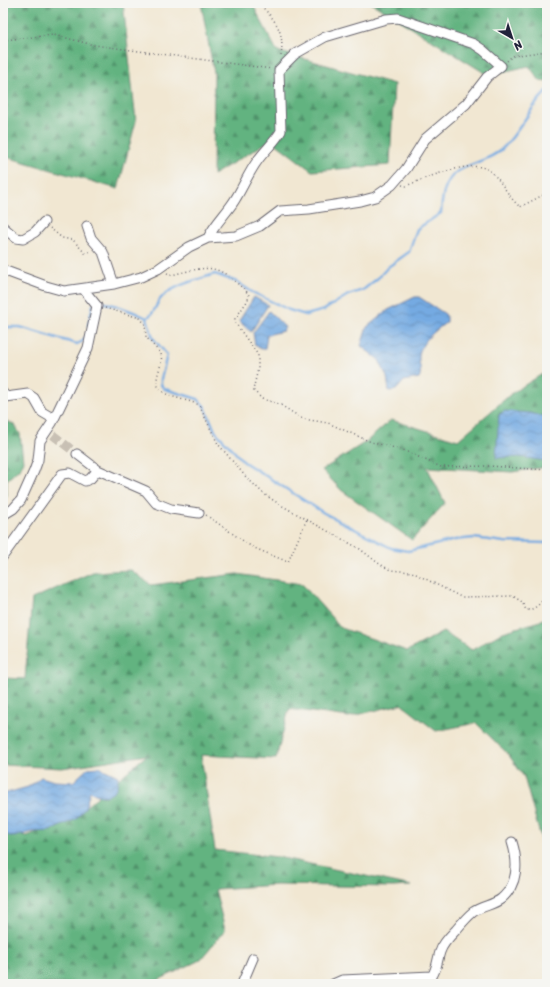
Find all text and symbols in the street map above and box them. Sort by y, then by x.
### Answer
north arrow [492,18,532,58]
text: N [509,35,528,55]

